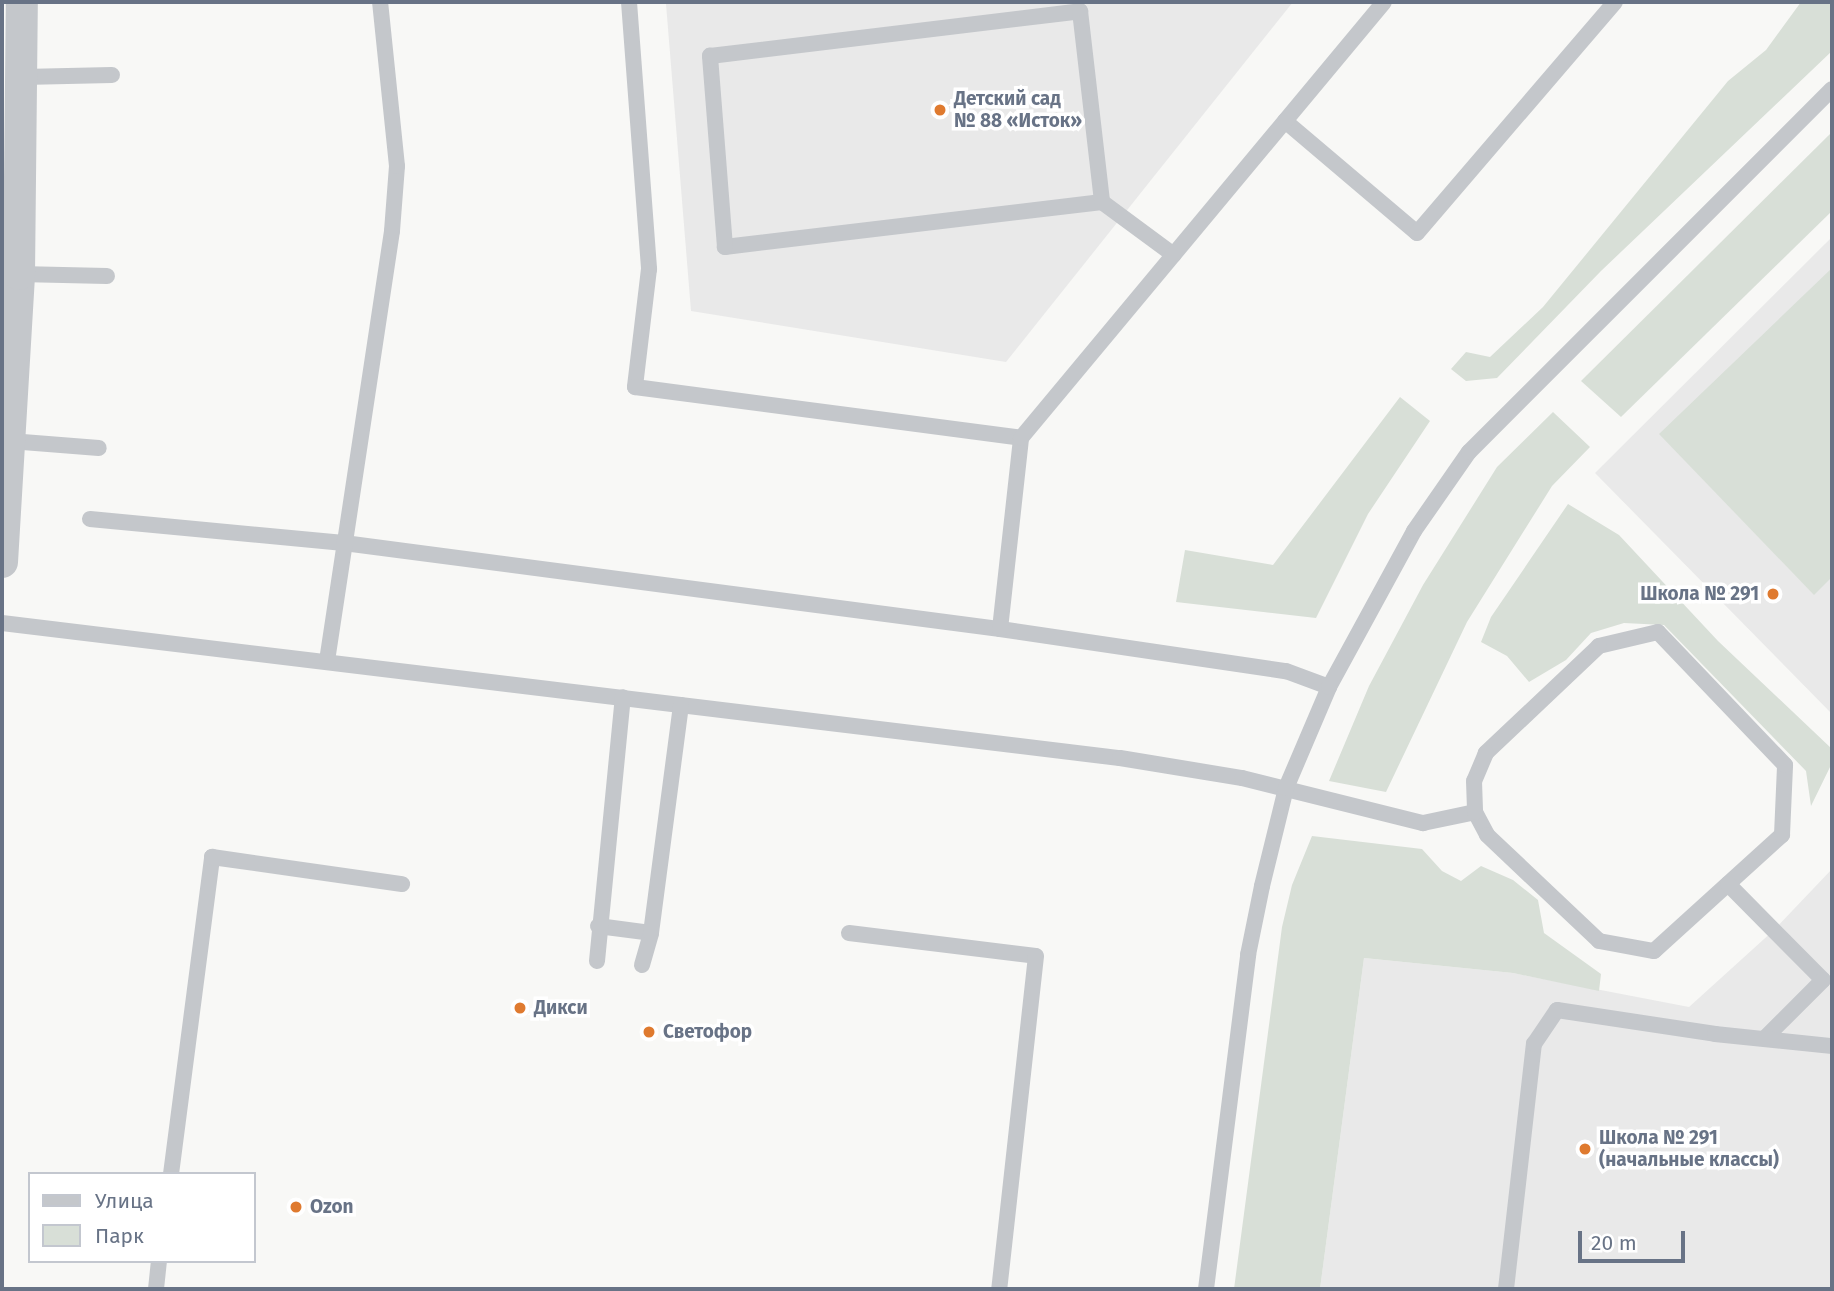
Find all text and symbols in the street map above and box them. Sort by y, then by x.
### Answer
place label: Детский сад № 88 «Исток» [954,88,1082,132]
marker: Детский сад № 88 «Исток» [932,102,948,118]
place label: Школа № 291 [1640,583,1759,605]
marker: Школа № 291 [1765,586,1781,602]
place label: Дикси [534,997,588,1019]
marker: Дикси [512,1000,528,1016]
place label: Светофор [663,1021,752,1043]
marker: Светофор [641,1024,657,1040]
place label: Школа № 291 (начальные классы) [1599,1127,1779,1171]
marker: Школа № 291 (начальные классы) [1577,1141,1593,1157]
legend [28,1172,256,1263]
text: Улица [95,1188,154,1214]
place label: Ozon [310,1196,354,1218]
marker: Ozon [288,1199,304,1215]
scale bar [1582,1218,1689,1262]
text: Парк [95,1223,144,1249]
text: 20 m [1591,1230,1637,1256]

